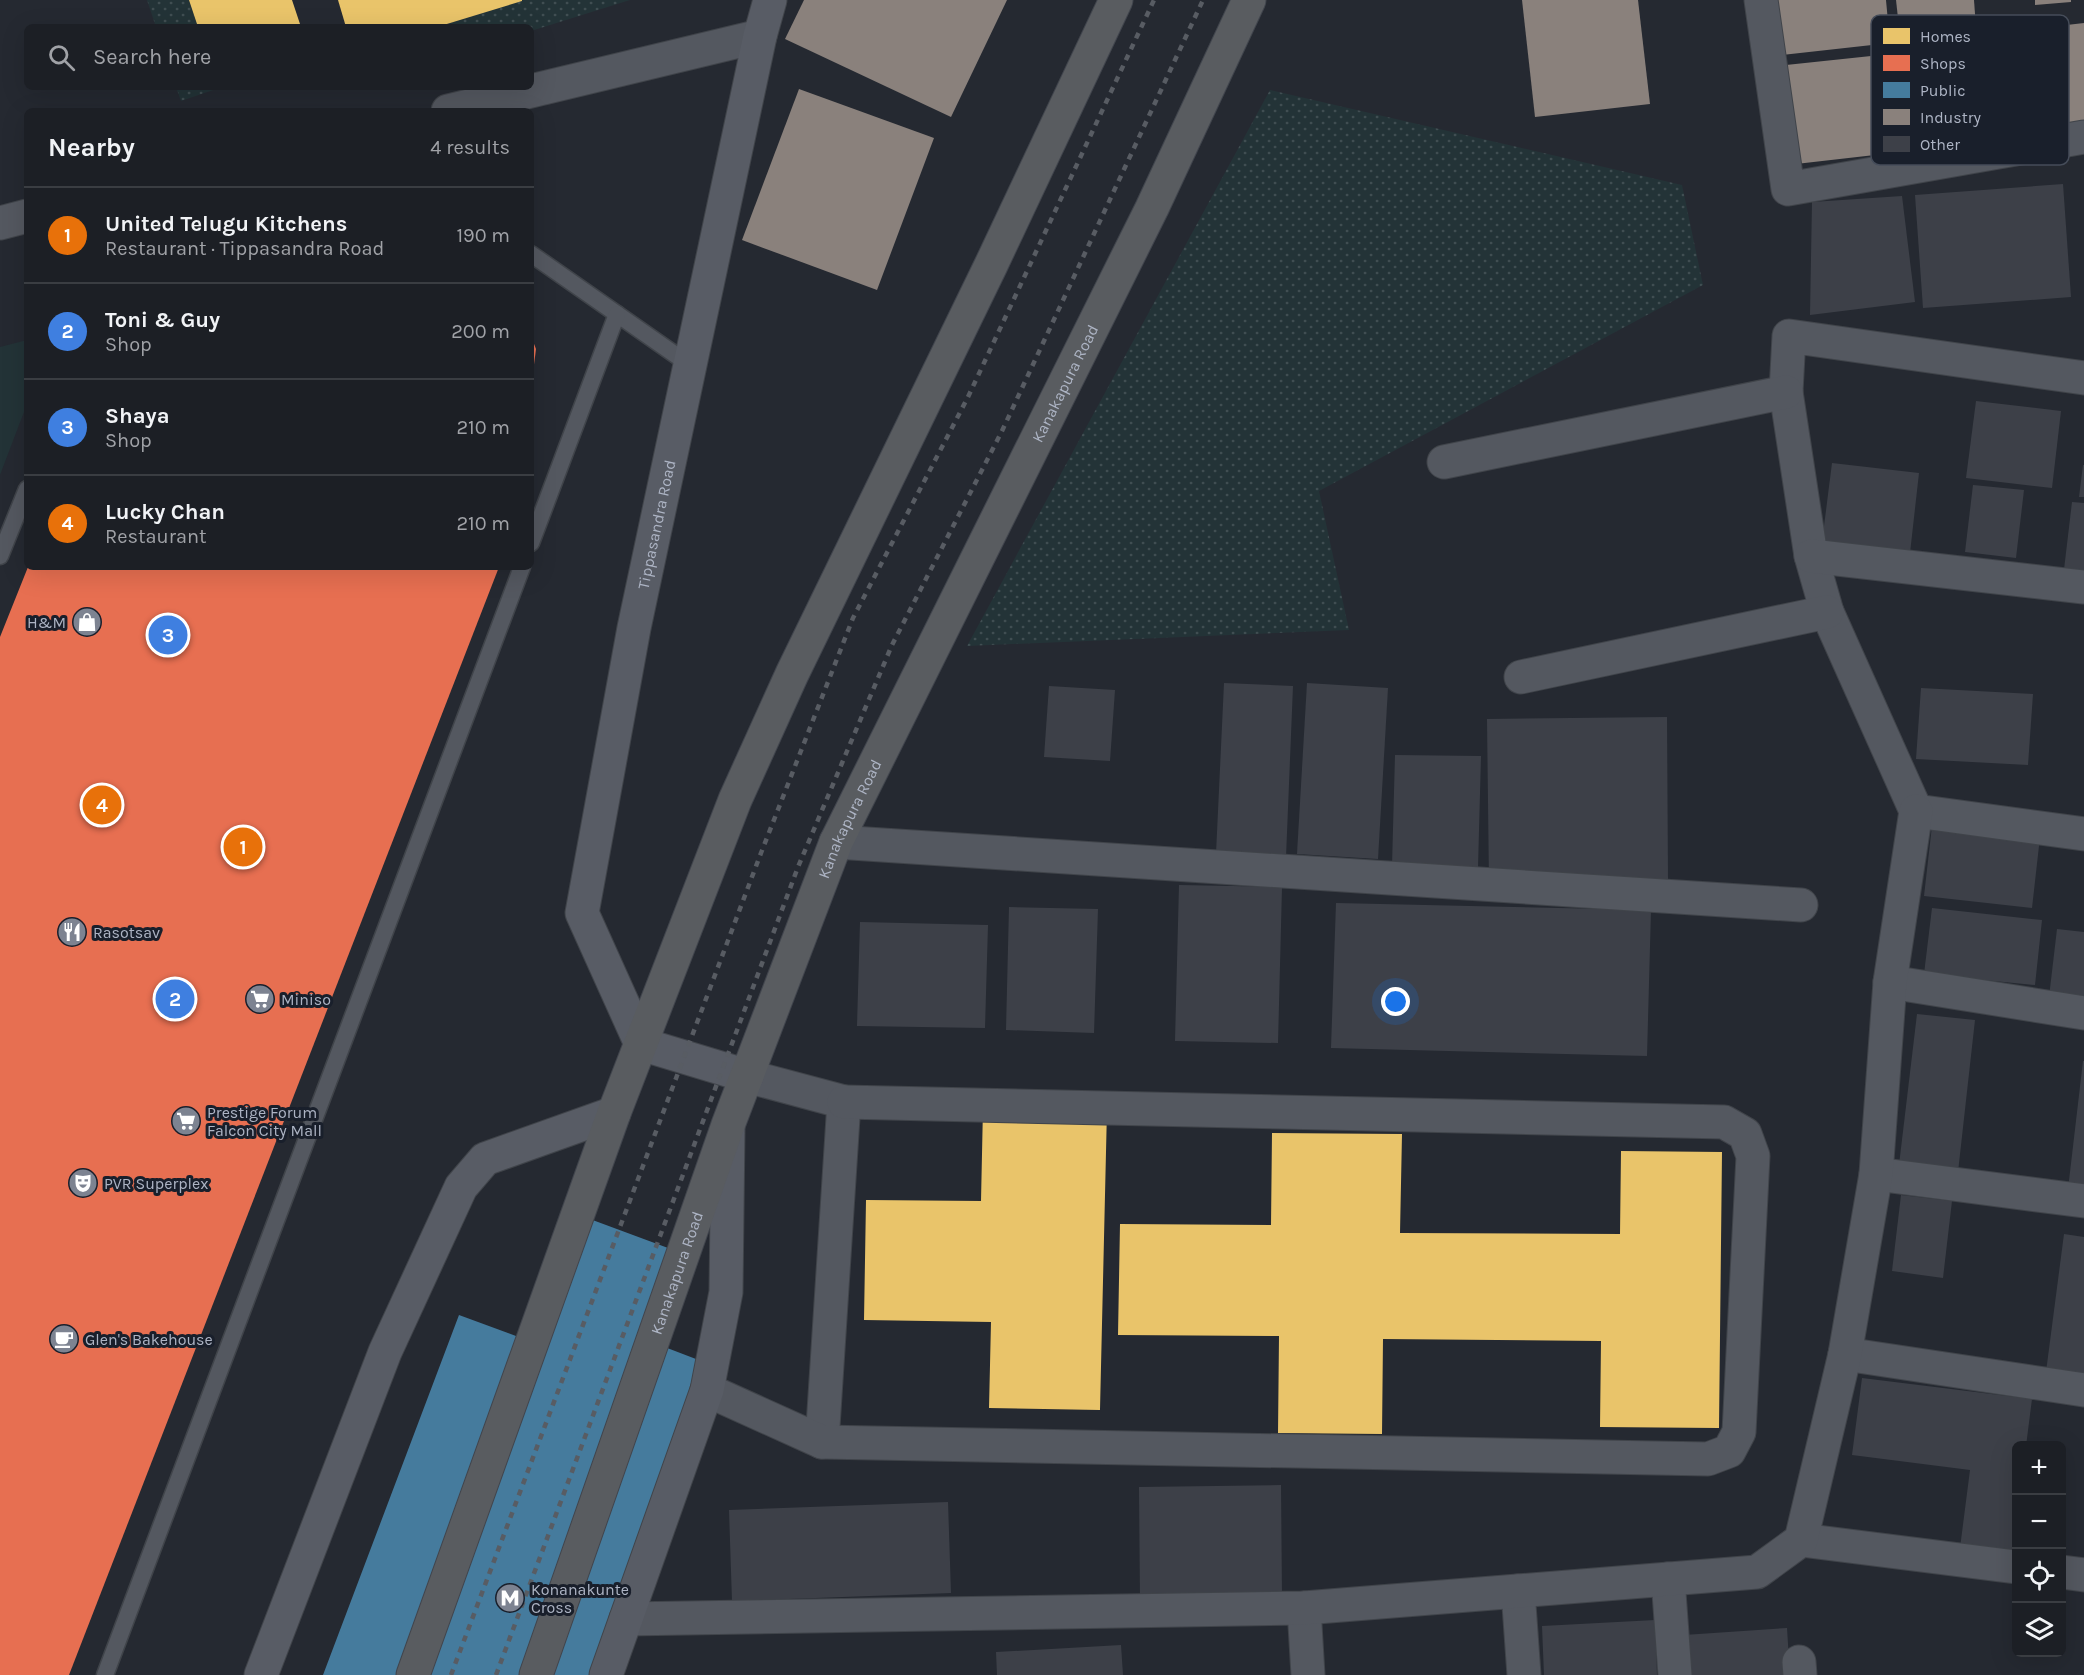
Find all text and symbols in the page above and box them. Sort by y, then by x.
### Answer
legend [1871,15,2069,165]
search box [24,24,534,90]
text: Homes [1920,27,1971,46]
icon: search [45,41,78,74]
text: Search here [93,44,211,70]
text: Shops [1920,54,1966,73]
text: Public [1920,81,1966,100]
text: Industry [1920,108,1982,127]
text: Nearby [48,132,135,163]
text: Other [1920,135,1960,154]
text: 4 results [430,136,510,159]
text: United Telugu Kitchens [105,211,347,237]
text: 1 [64,224,71,247]
text: 190 m [456,224,510,247]
text: Restaurant · Tippasandra Road [105,237,384,260]
text: Toni & Guy [105,307,220,333]
text: 2 [61,320,74,343]
text: 200 m [451,320,510,343]
street label: Kanakapura Road [1028,321,1102,446]
text: Shop [105,333,152,356]
text: Shaya [105,403,170,429]
text: 3 [61,416,74,439]
text: 210 m [456,416,510,439]
text: Shop [105,429,152,452]
street label: Tippasandra Road [634,458,680,591]
text: Lucky Chan [105,499,225,525]
text: 4 [62,512,73,535]
text: 210 m [456,512,510,535]
text: Restaurant [105,525,207,548]
shop icon: H&M [71,606,103,638]
pin: 3 [148,612,188,658]
place label: H&M [27,613,66,632]
street label: Kanakapura Road [814,756,886,881]
pin: 4 [82,782,122,828]
pin: 1 [224,824,262,870]
restaurant icon: Rasotsav [56,916,88,948]
place label: Rasotsav [93,923,160,942]
pin: 2 [156,976,195,1022]
supermarket icon: Miniso [244,983,276,1015]
your location [1381,987,1410,1016]
place label: Miniso [281,990,331,1009]
place label: Prestige Forum Falcon City Mall [207,1103,322,1140]
supermarket icon: Prestige Forum Falcon City Mall [170,1105,202,1137]
theatre icon: PVR Superplex [67,1167,99,1199]
place label: PVR Superplex [104,1174,208,1193]
street label: Kanakapura Road [647,1209,707,1337]
cafe icon: Glen's Bakehouse [48,1323,80,1355]
place label: Glen's Bakehouse [85,1330,213,1349]
map controls [2012,1441,2066,1657]
button: + [2012,1441,2066,1495]
button: − [2012,1495,2066,1549]
button: locate [2012,1549,2066,1603]
place label: Konanakunte Cross [531,1580,629,1617]
metro station icon: Konanakunte Cross [494,1582,526,1614]
button: layers [2012,1603,2066,1657]

